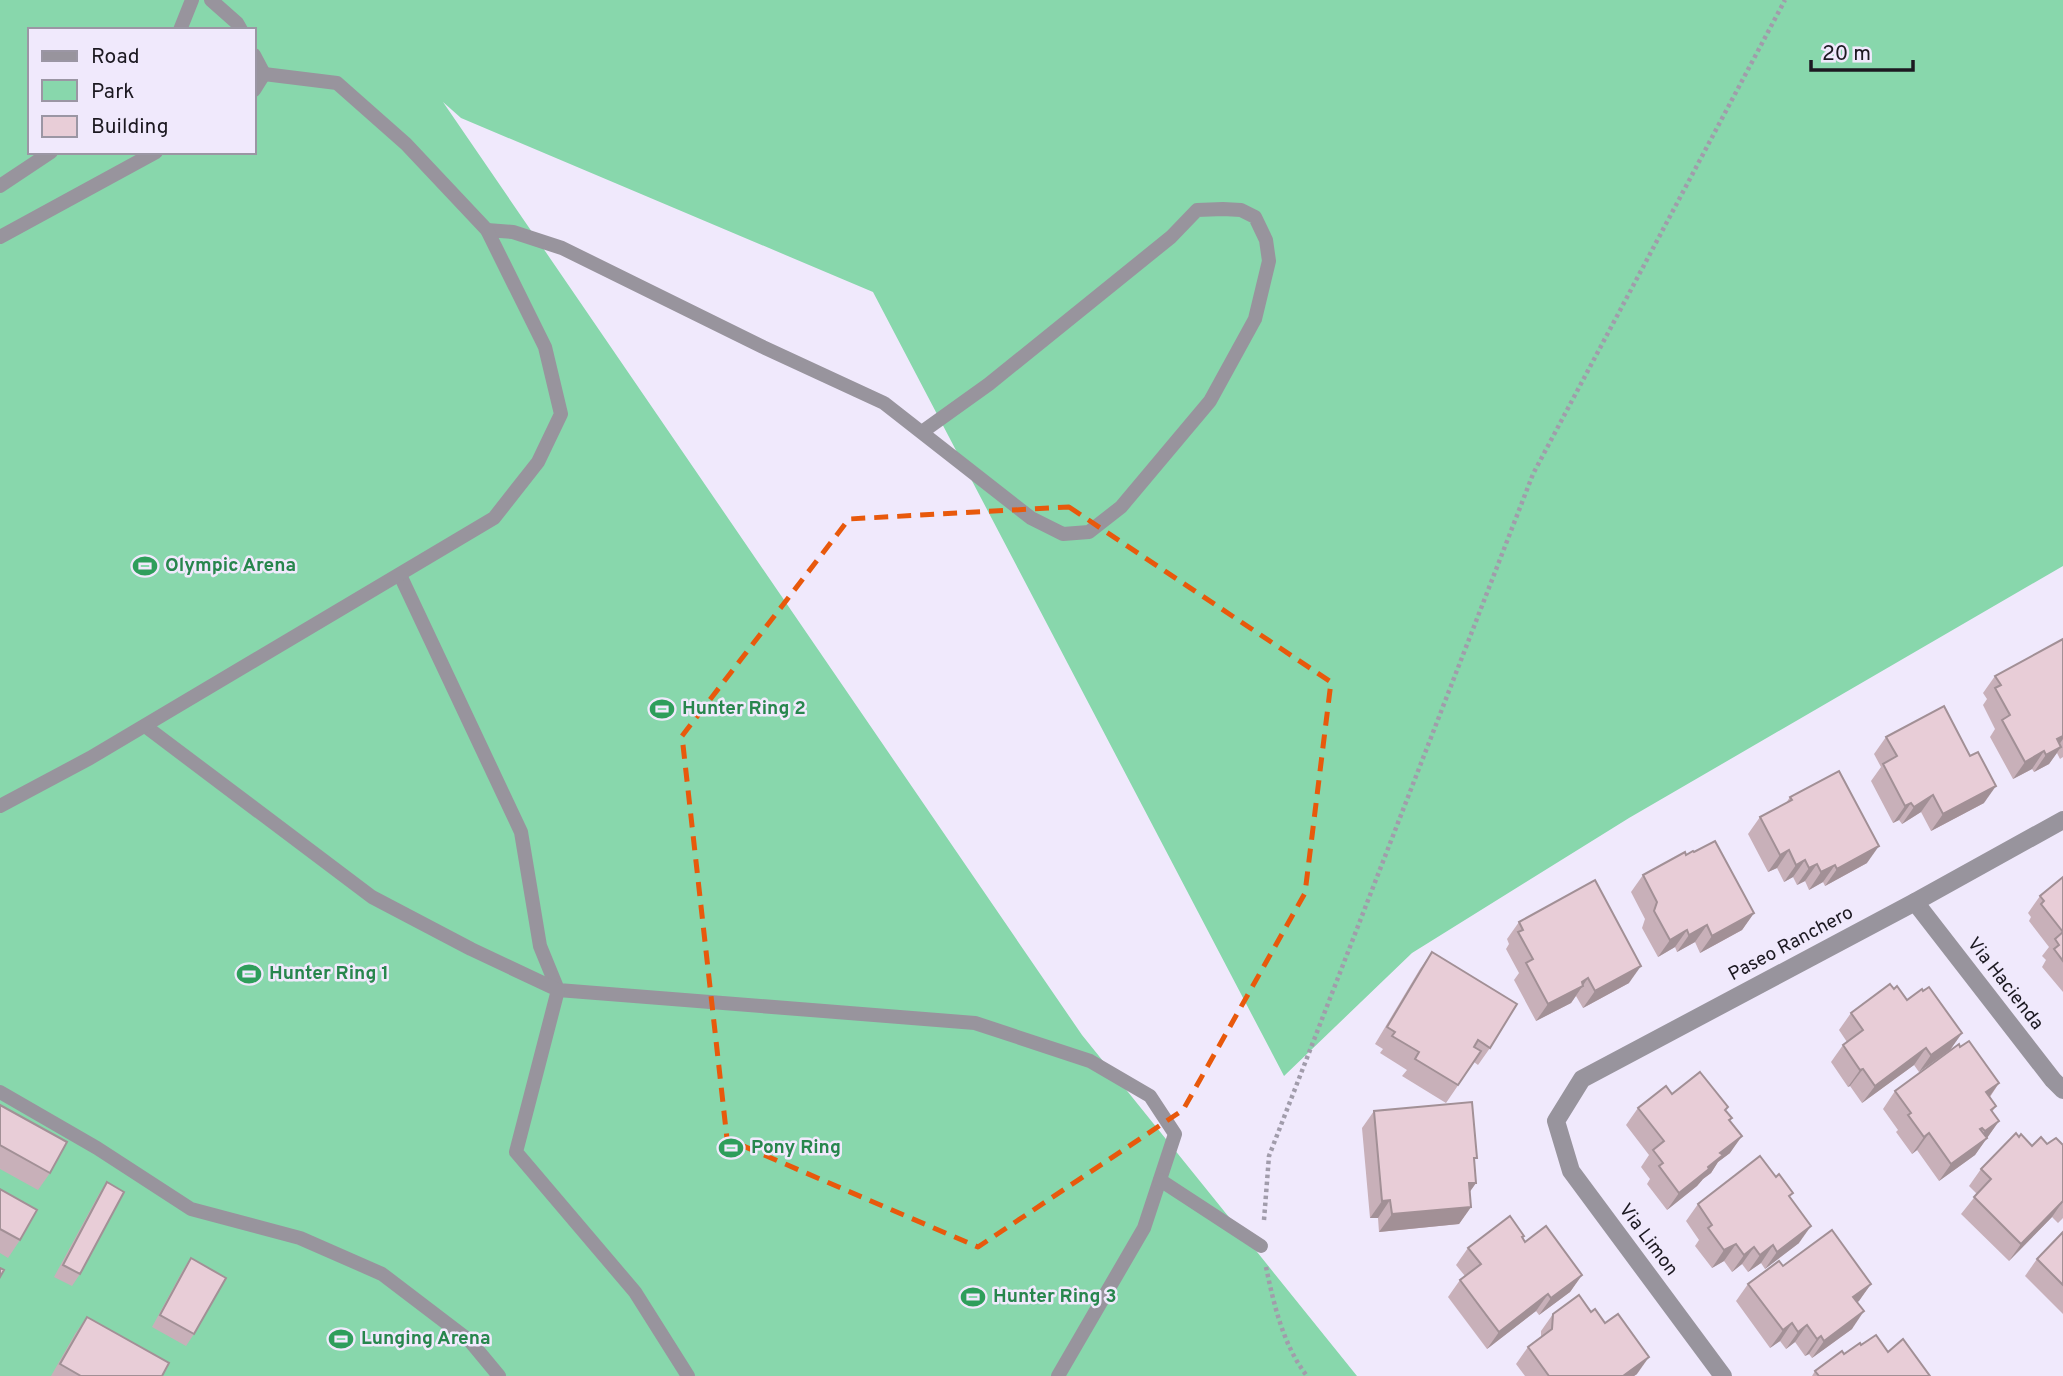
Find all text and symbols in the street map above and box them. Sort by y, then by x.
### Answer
legend [28,28,256,154]
scale bar [1811,28,1912,72]
text: 20 m [1822,41,1871,68]
text: Road [91,44,140,71]
text: Park [91,79,134,106]
text: Building [91,114,169,141]
sports icon: Olympic Arena [131,552,159,580]
place label: Olympic Arena [165,554,296,578]
sports icon: Hunter Ring 2 [648,695,676,723]
place label: Hunter Ring 2 [682,697,806,721]
street label: Paseo Ranchero [1724,901,1858,987]
street label: Via Hacienda [1961,933,2049,1035]
sports icon: Hunter Ring 1 [235,960,263,988]
place label: Hunter Ring 1 [269,962,389,986]
sports icon: Pony Ring [717,1134,745,1162]
place label: Pony Ring [751,1136,841,1160]
street label: Via Limon [1613,1199,1683,1281]
sports icon: Hunter Ring 3 [959,1283,987,1311]
place label: Hunter Ring 3 [993,1285,1117,1309]
sports icon: Lunging Arena [327,1325,355,1353]
place label: Lunging Arena [361,1327,491,1351]

